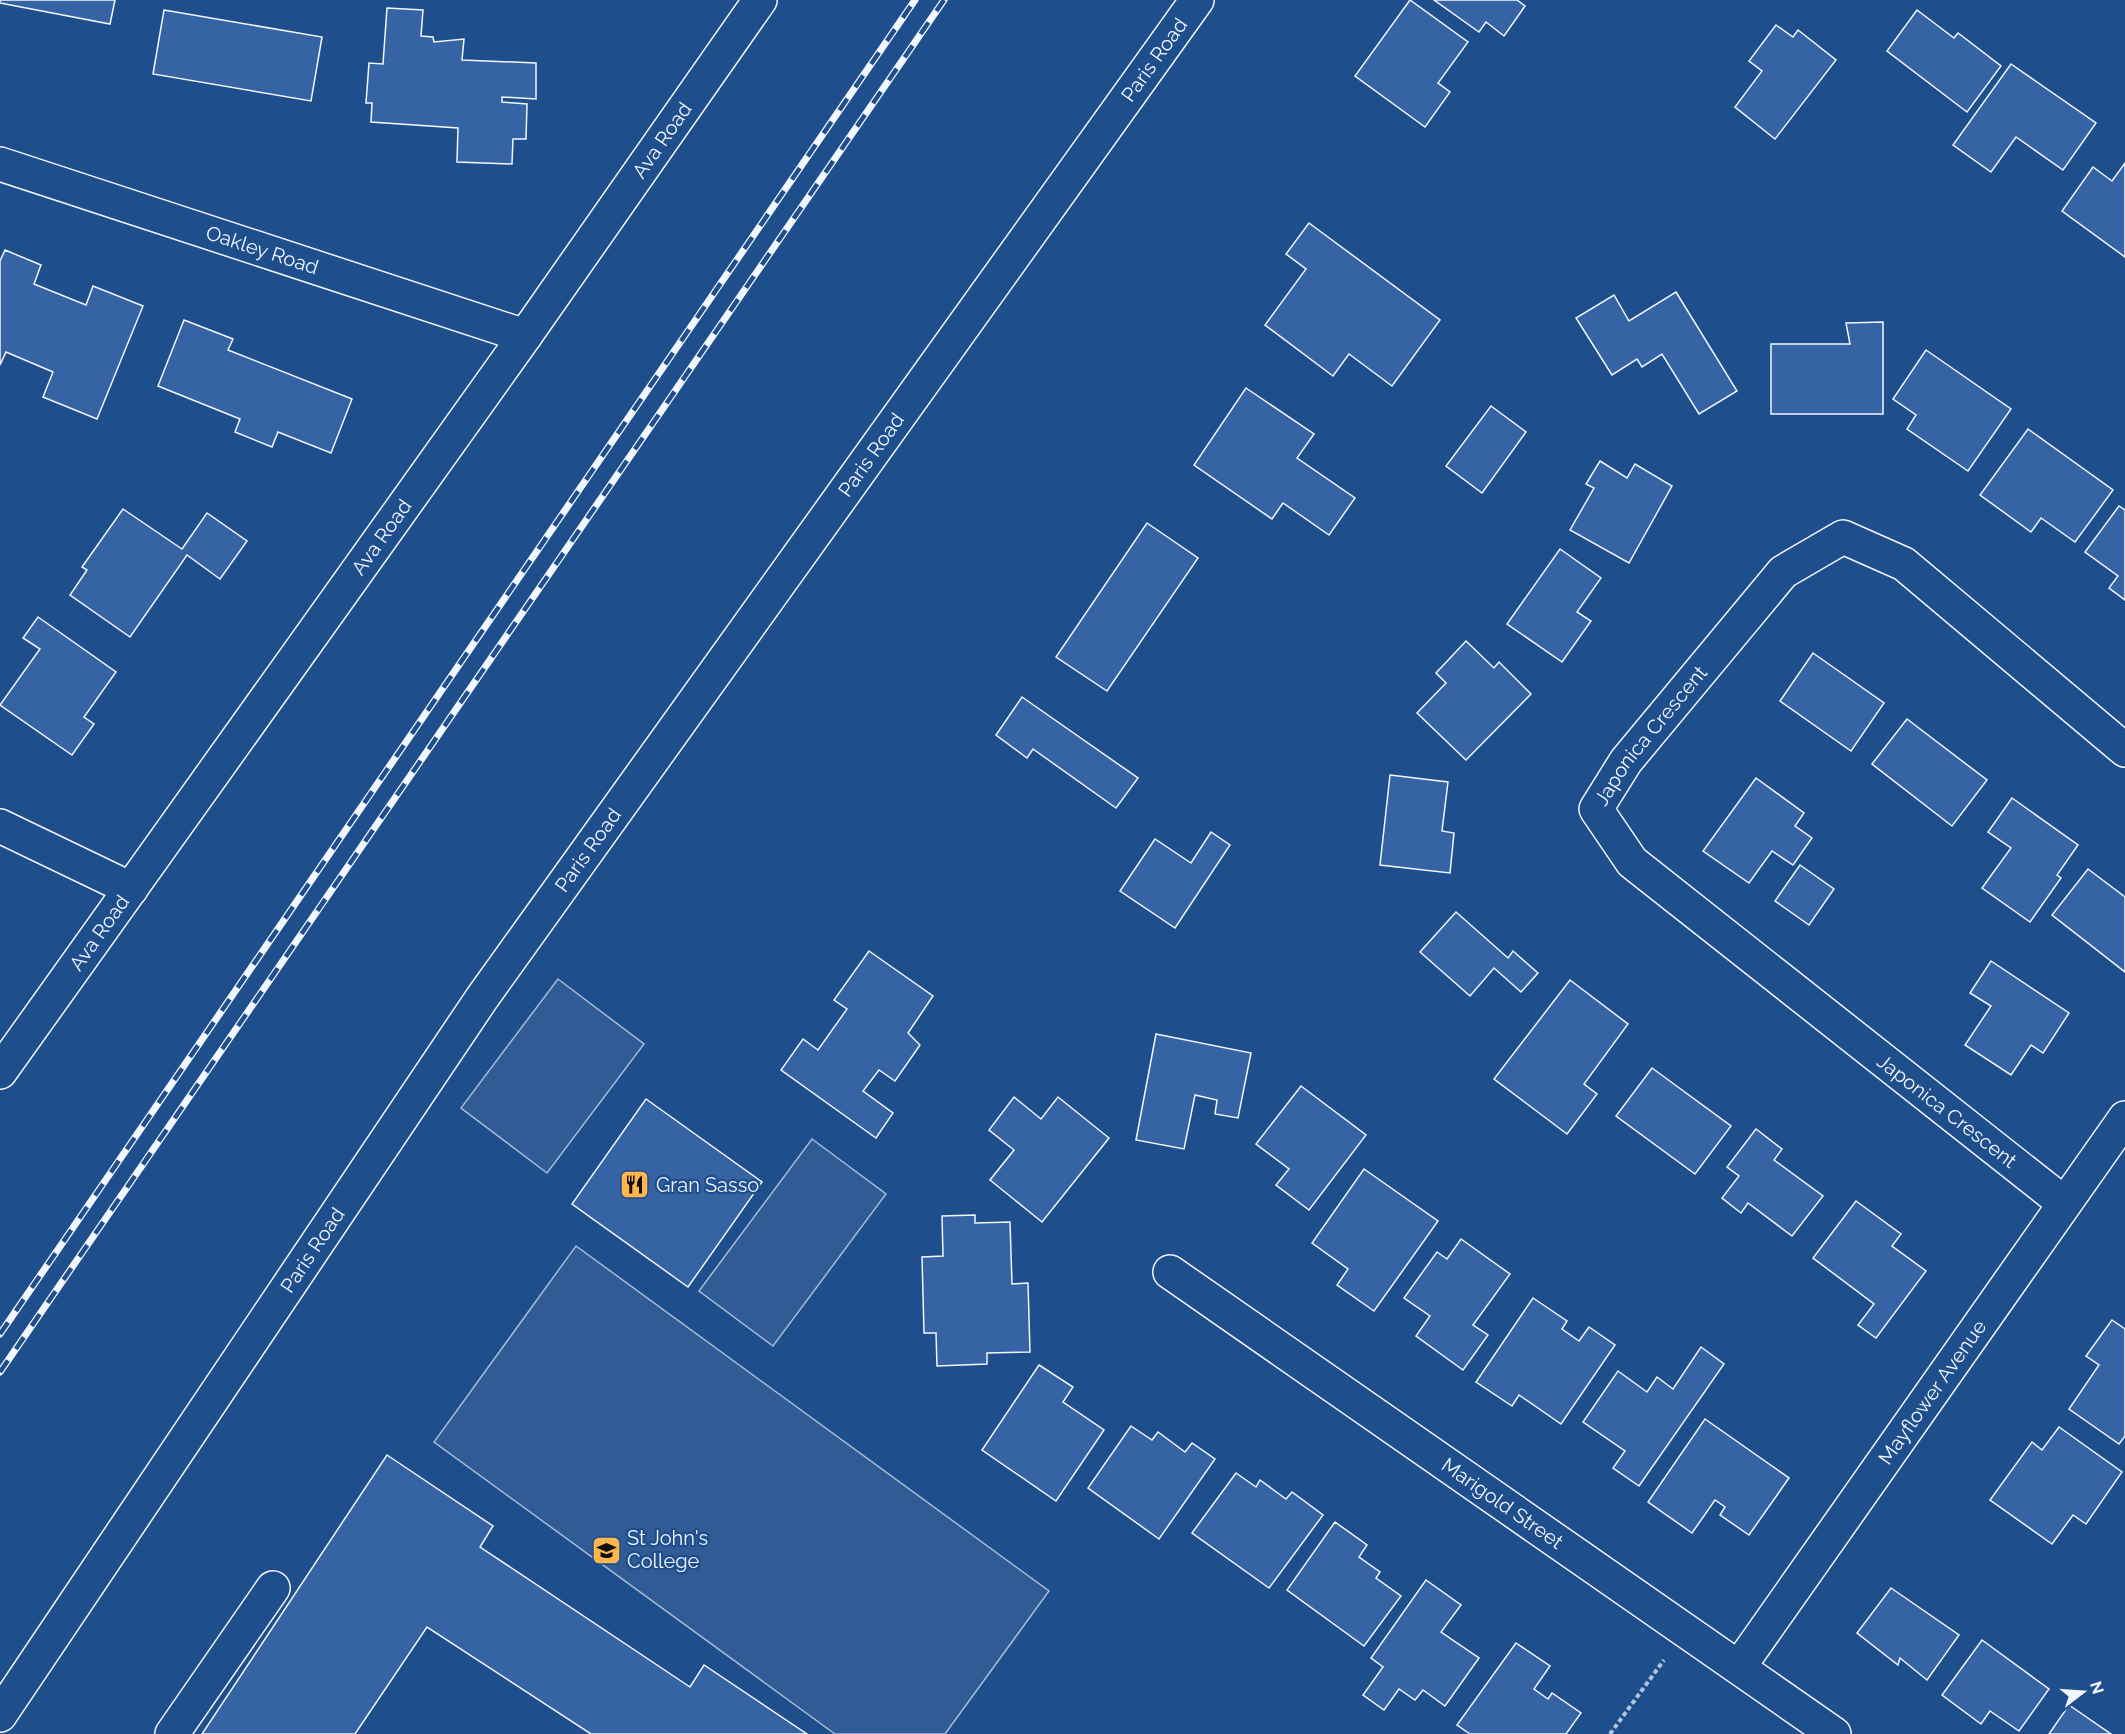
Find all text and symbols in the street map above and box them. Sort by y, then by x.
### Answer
street label: Paris Road [1116,13,1192,106]
street label: Ava Road [627,98,697,183]
street label: Oakley Road [203,220,322,280]
street label: Paris Road [833,408,909,502]
street label: Ava Road [346,495,417,580]
street label: Japonica Crescent [1589,661,1712,810]
street label: Paris Road [550,803,626,897]
street label: Ava Road [64,890,134,975]
street label: Japonica Crescent [1873,1049,2022,1173]
restaurant icon: Gran Sasso [619,1169,651,1201]
place label: Gran Sasso [656,1173,759,1197]
street label: Paris Road [275,1203,350,1297]
street label: Mayflower Avenue [1873,1315,1991,1469]
street label: Marigold Street [1437,1453,1568,1554]
place label: St John's College [627,1526,708,1573]
school or university icon: St John's College [590,1534,622,1566]
north arrow [2053,1662,2113,1722]
text: N [2086,1679,2108,1696]

